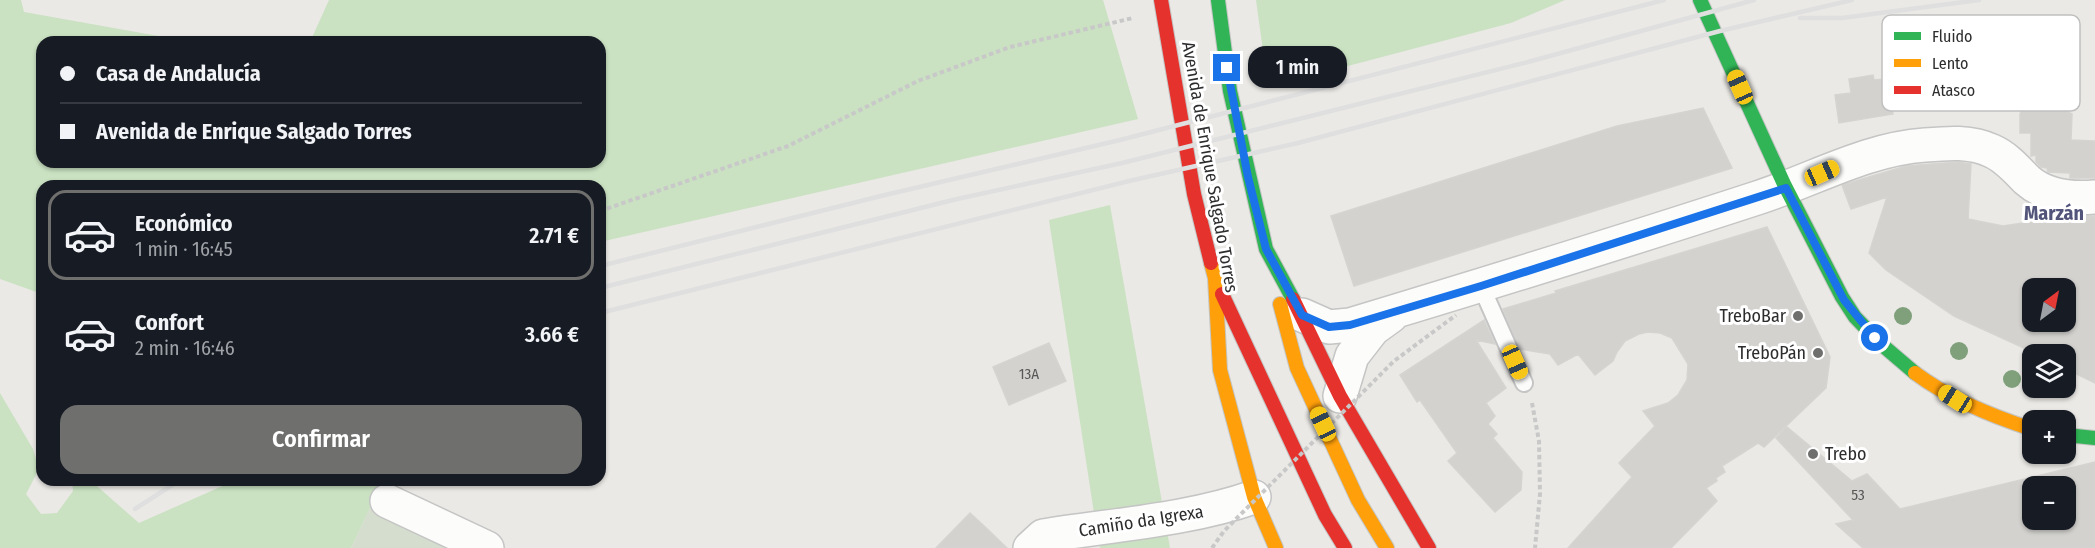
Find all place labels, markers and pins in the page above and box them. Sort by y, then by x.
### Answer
place label: TreboBar [1720,305,1787,327]
marker: TreboBar [1791,309,1805,323]
place label: TreboPán [1738,342,1806,364]
marker: TreboPán [1811,346,1825,360]
place label: Trebo [1825,443,1867,465]
marker: Trebo [1806,447,1820,461]

